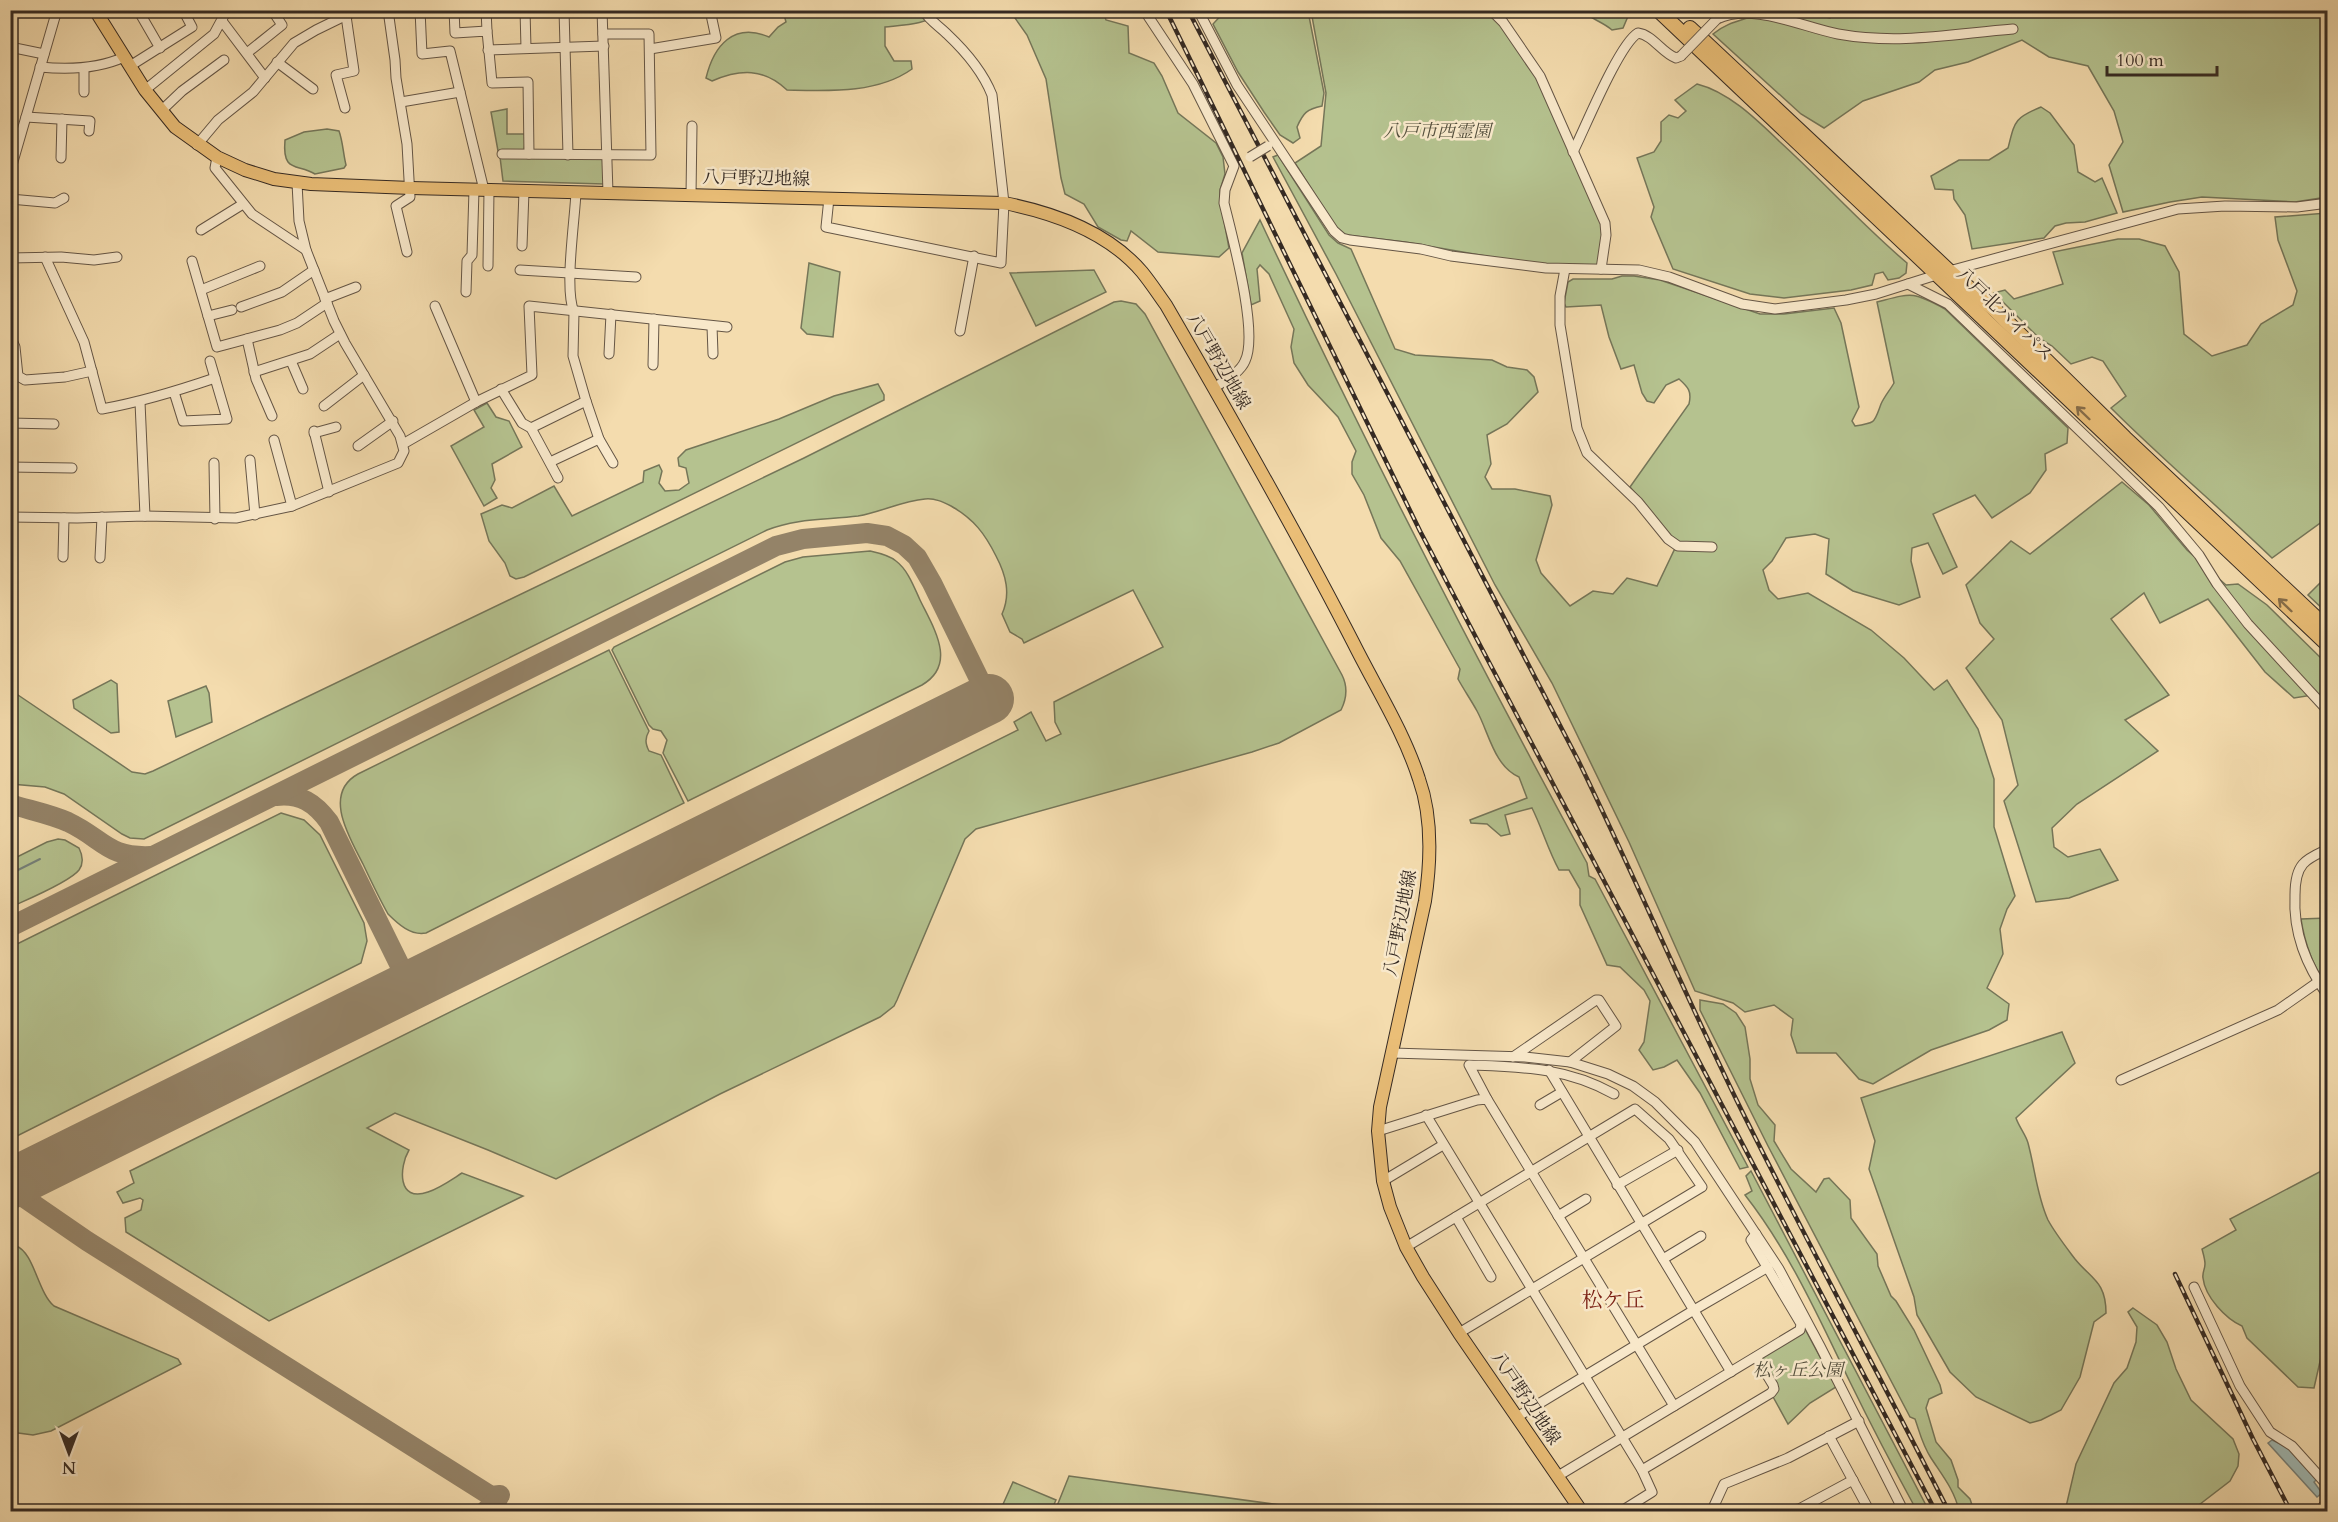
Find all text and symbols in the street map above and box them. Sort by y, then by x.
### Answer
scale bar [2107,39,2216,77]
text: 100 m [2116,48,2164,73]
park label: 八戸市西霊園 [1383,119,1494,144]
street label: 八戸野辺地線 [702,165,810,192]
street label: 八戸北バイパス [1951,262,2059,367]
street label: 八戸野辺地線 [1181,308,1256,414]
one-way arrow [2075,406,2090,420]
one-way arrow [2278,598,2293,612]
street label: 八戸野辺地線 [1378,868,1423,978]
district label: 松ケ丘 [1582,1286,1645,1315]
street label: 八戸野辺地線 [1485,1347,1566,1450]
park label: 松ヶ丘公園 [1753,1358,1846,1383]
north arrow [39,1423,99,1483]
text: N [62,1456,76,1478]

